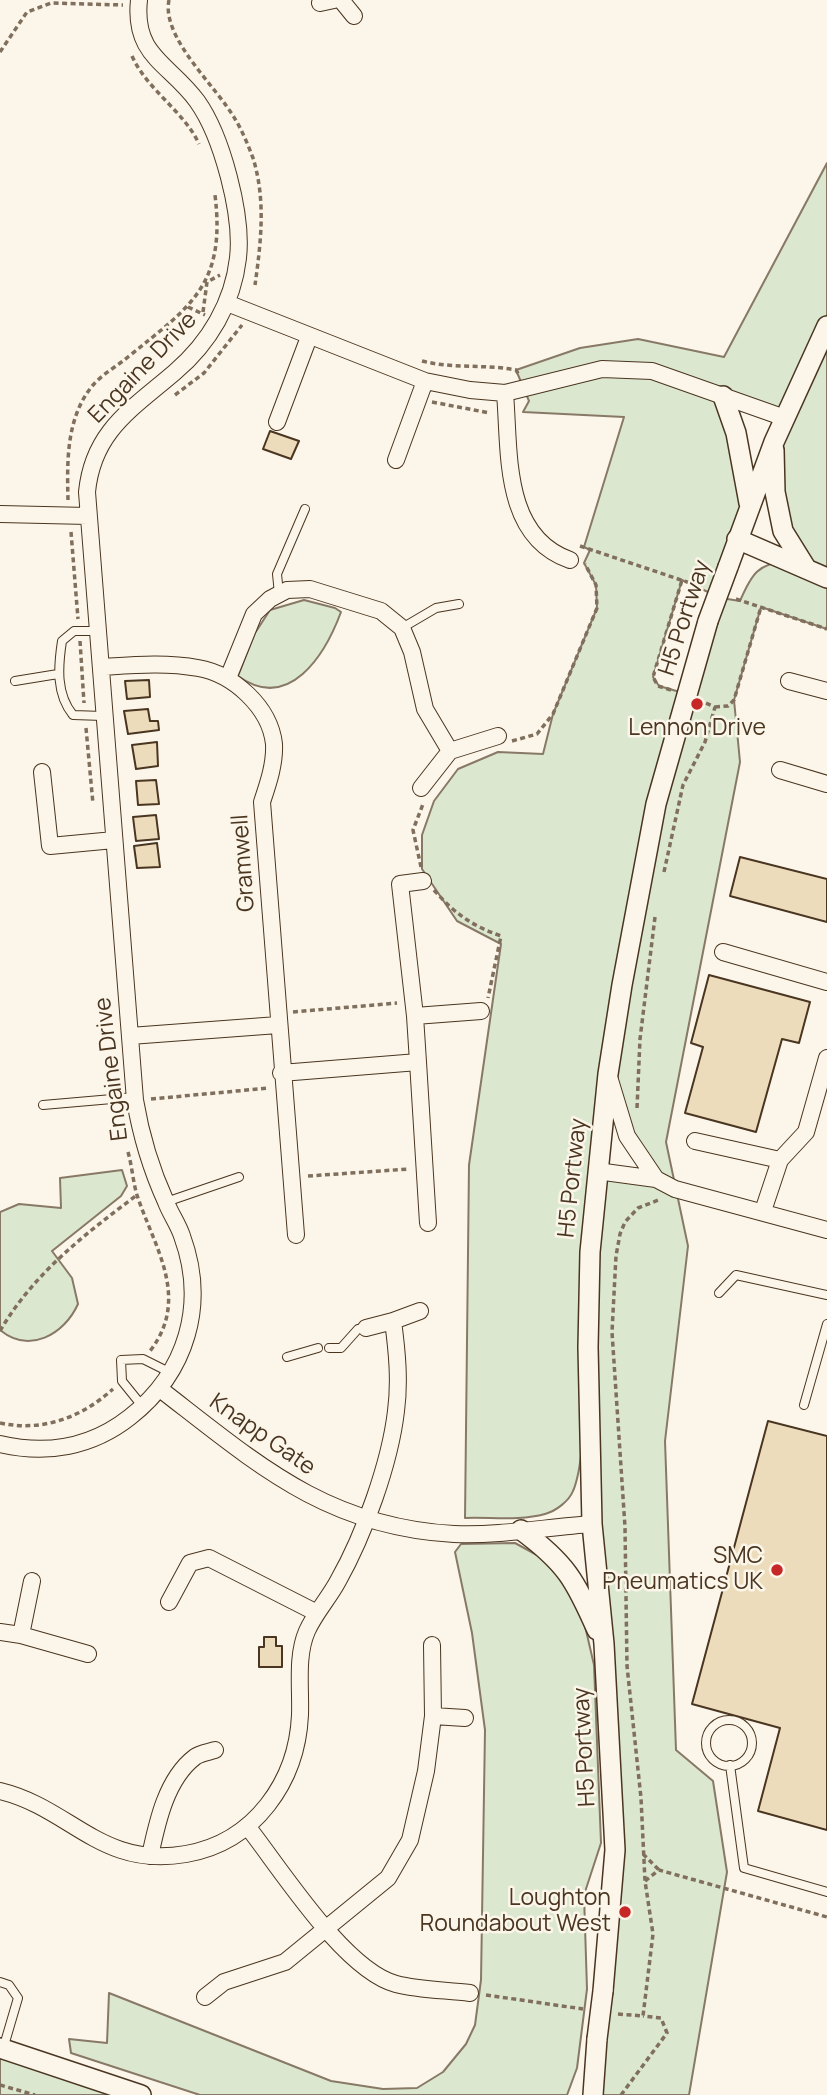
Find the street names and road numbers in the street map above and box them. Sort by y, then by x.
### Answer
street label: Engaine Drive [83,307,203,429]
street label: H5 Portway [653,557,717,679]
street label: Gramwell [227,813,261,913]
street label: Engaine Drive [90,996,134,1142]
street label: H5 Portway [553,1117,593,1239]
street label: Knapp Gate [204,1388,320,1482]
street label: H5 Portway [568,1686,602,1808]

